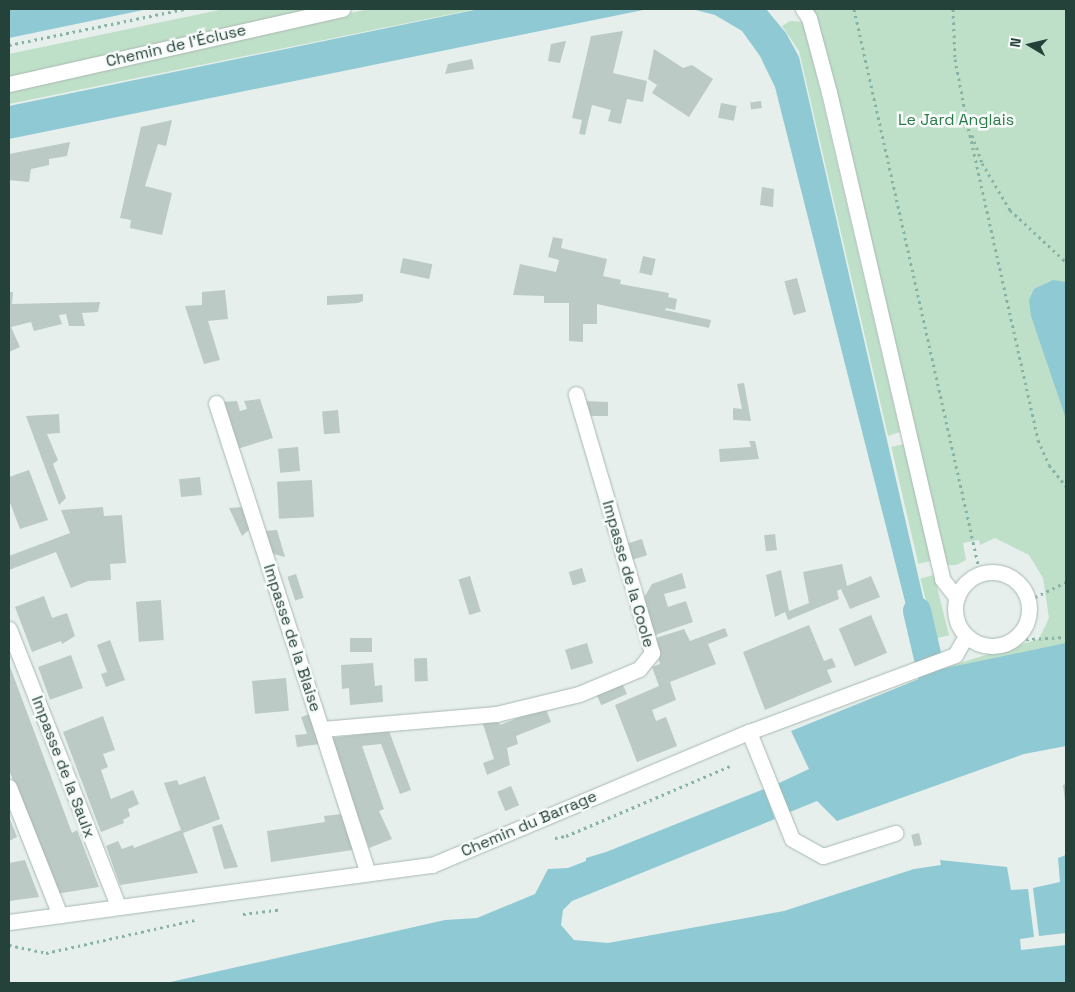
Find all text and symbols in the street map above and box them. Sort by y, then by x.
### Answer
north arrow [1005,20,1055,70]
street label: Chemin de l'Écluse [104,21,248,71]
text: N [1006,37,1025,49]
park label: Le Jard Anglais [898,110,1014,130]
street label: Impasse de la Coole [598,498,658,650]
street label: Impasse de la Blaise [259,562,325,714]
street label: Impasse de la Saulx [27,693,99,841]
street label: Chemin du Barrage [458,787,600,861]

